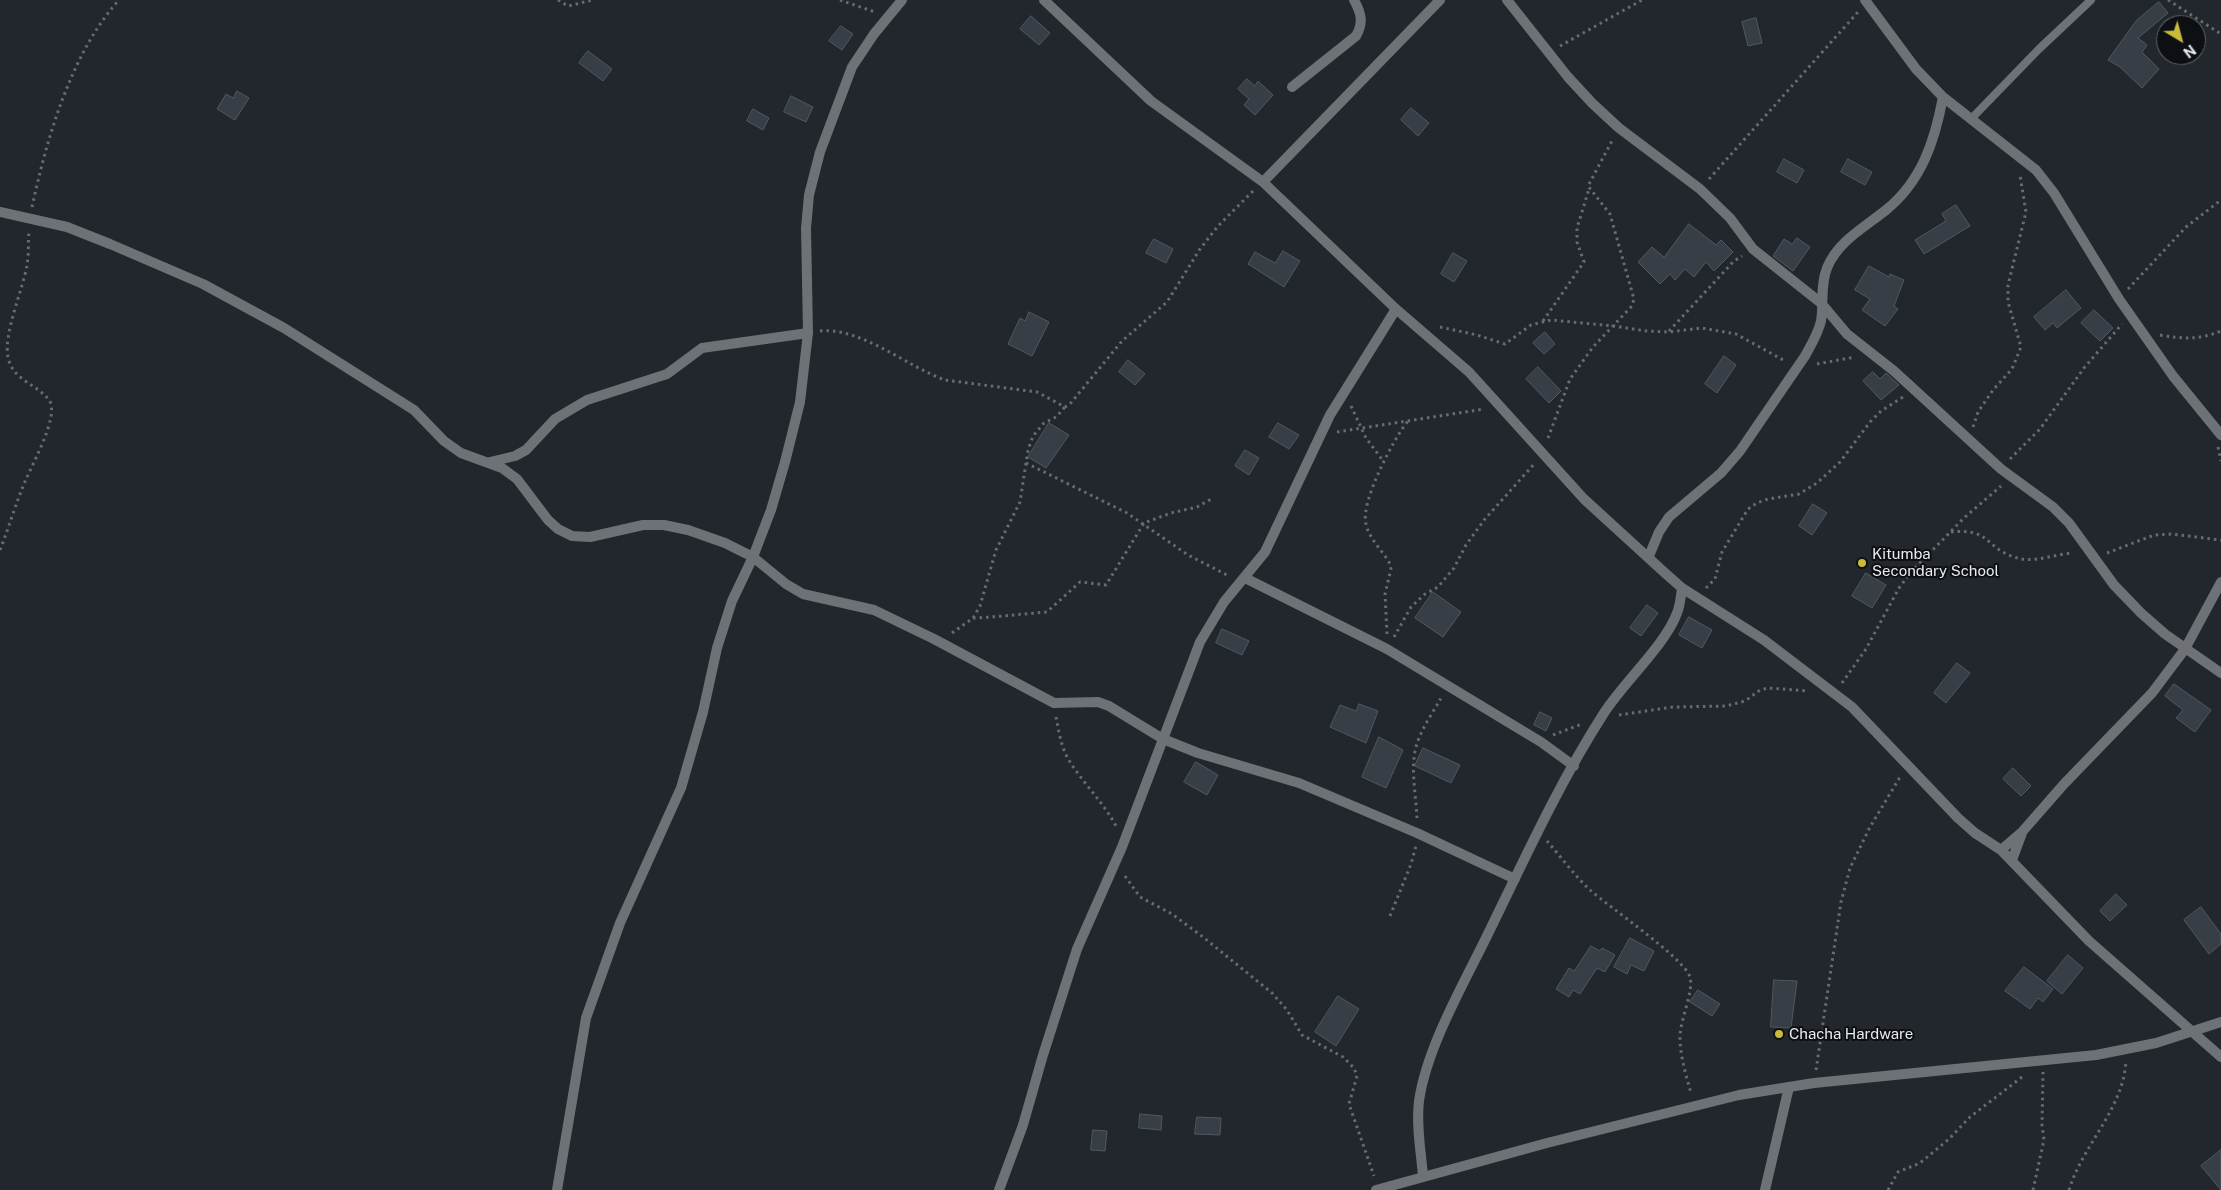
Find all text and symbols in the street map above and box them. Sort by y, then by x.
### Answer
north arrow [2156,15,2206,65]
text: N [2180,41,2199,61]
place label: Kitumba Secondary School [1872,545,1999,580]
marker: Kitumba Secondary School [1856,557,1868,569]
place label: Chacha Hardware [1789,1025,1913,1043]
marker: Chacha Hardware [1773,1028,1785,1040]

